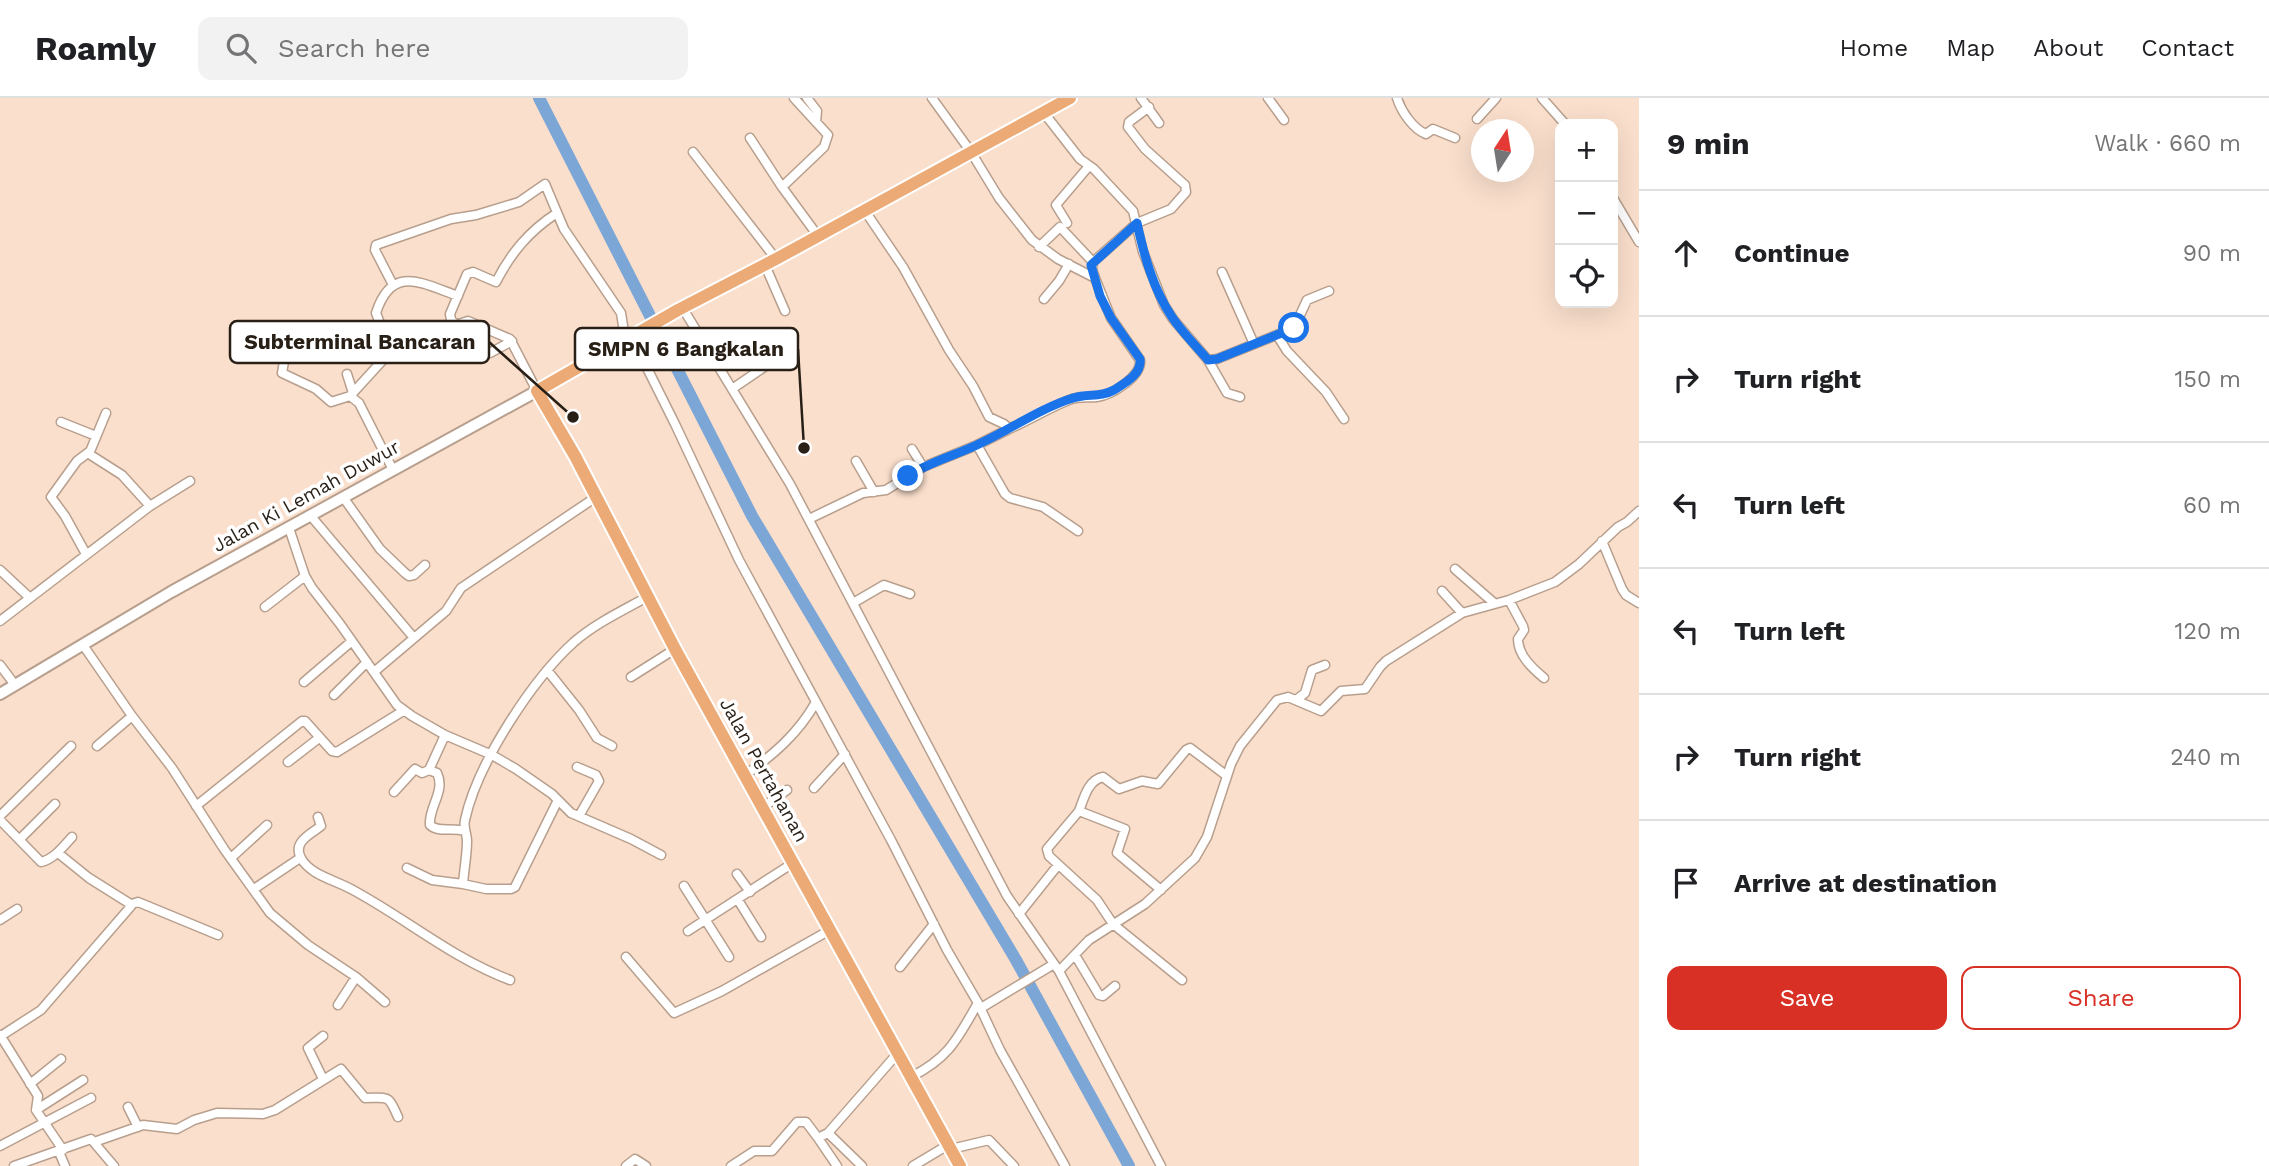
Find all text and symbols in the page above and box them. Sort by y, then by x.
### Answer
search box [198,17,688,80]
text: Roamly [35,29,156,68]
icon: search [222,29,260,67]
text: Search here [278,33,431,63]
text: Home [1840,34,1908,62]
text: Map [1946,34,1995,62]
text: About [2033,34,2103,62]
text: Contact [2141,34,2234,62]
north arrow [1471,119,1534,182]
map controls [1555,119,1618,308]
button: + [1555,119,1618,182]
text: 9 min [1667,126,1750,161]
text: Walk · 660 m [2094,130,2241,157]
button: − [1555,182,1618,245]
icon: ahead [1667,234,1705,272]
text: Continue [1734,238,1850,268]
text: 90 m [2183,240,2241,267]
button: locate [1555,245,1618,308]
route start [1278,312,1309,343]
callout: Subterminal Bancaran [230,321,489,363]
callout: SMPN 6 Bangkalan [575,328,798,370]
text: Subterminal Bancaran [244,329,476,354]
text: SMPN 6 Bangkalan [588,336,784,361]
icon: right [1667,360,1705,398]
text: Turn right [1734,364,1861,394]
text: 150 m [2175,366,2241,393]
street label: Jalan Ki Lemah Duwur [209,435,404,557]
route end [892,460,923,491]
icon: left [1667,486,1705,524]
text: Turn left [1734,490,1845,520]
text: 60 m [2183,492,2241,519]
icon: left [1667,612,1705,650]
text: Turn left [1734,616,1845,646]
text: 120 m [2175,618,2241,645]
street label: Jalan Pertahanan [715,694,813,846]
icon: right [1667,738,1705,776]
text: Turn right [1734,742,1861,772]
text: 240 m [2170,744,2241,771]
icon: arrive [1667,864,1705,902]
text: Arrive at destination [1734,868,1997,898]
button: Save [1667,966,1947,1030]
button: Share [1961,966,2241,1030]

